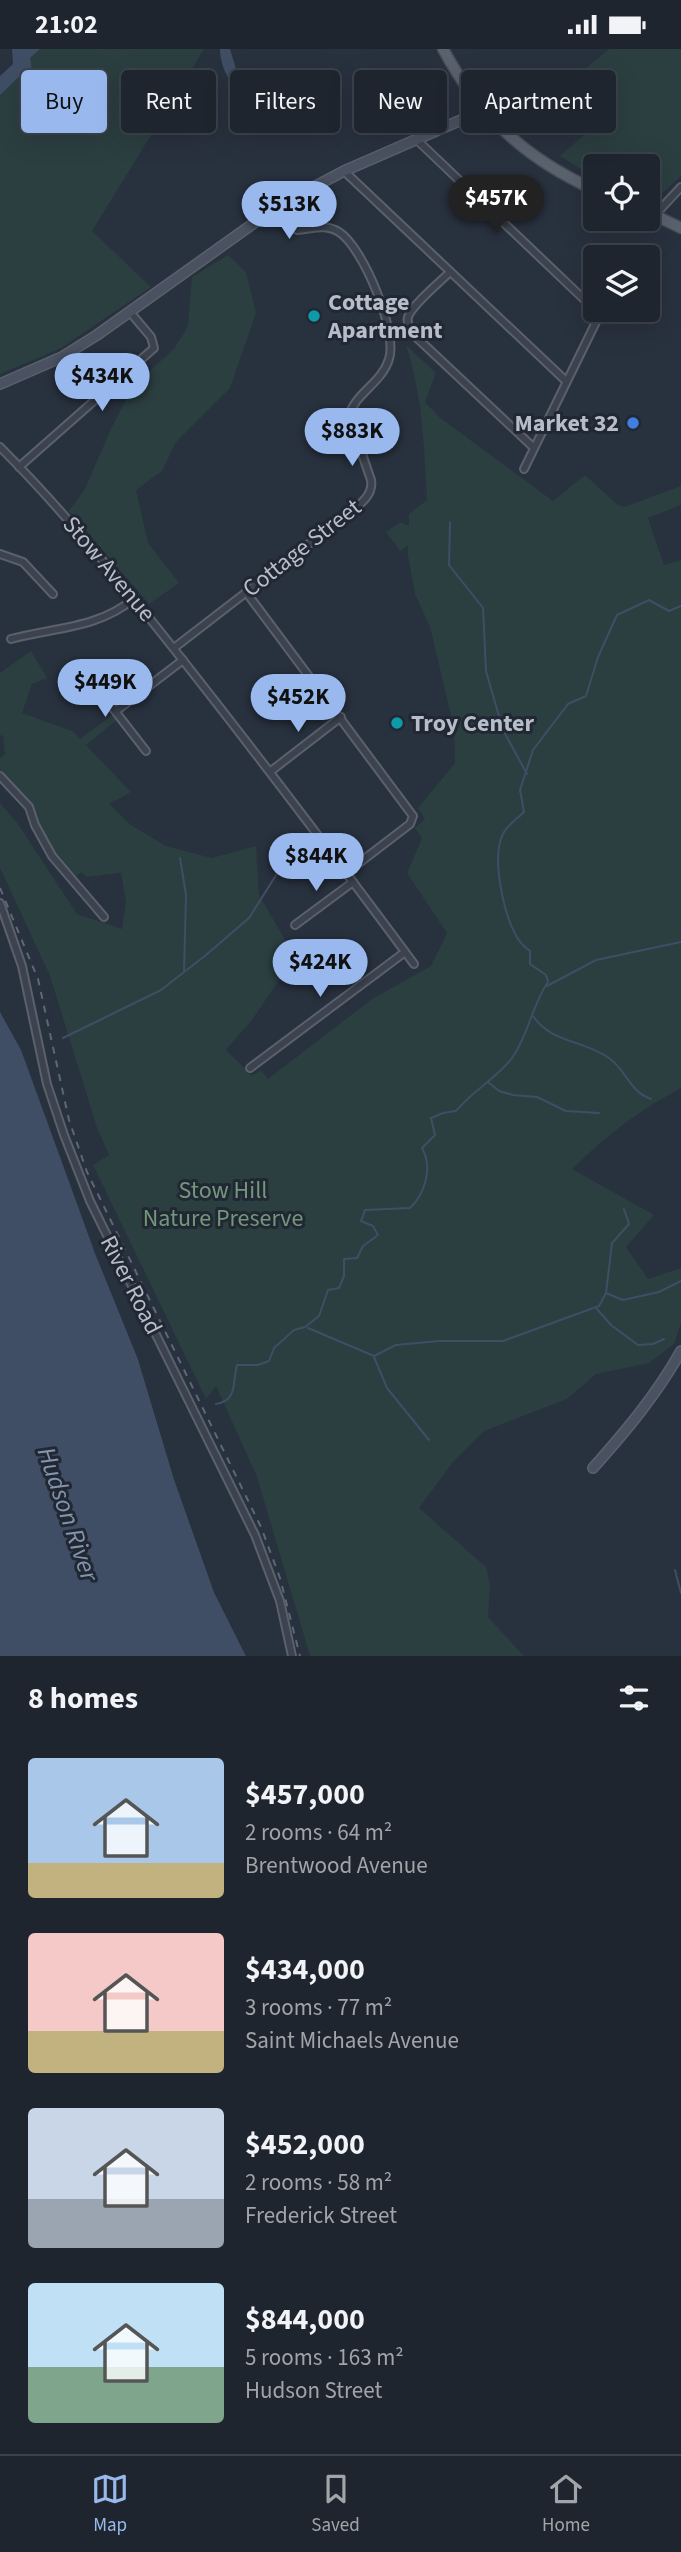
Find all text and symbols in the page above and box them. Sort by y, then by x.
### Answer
text: 21:02 [35,6,98,43]
chip: Buy [21,70,107,133]
chip: Rent [121,70,216,133]
chip: Filters [230,70,340,133]
chip: New [354,70,447,133]
chip: Apartment [461,70,616,133]
map controls [583,154,660,322]
button: locate [583,154,660,231]
pin: $457K [447,176,545,235]
pin: $513K [240,181,338,241]
text: $457K [465,181,527,214]
text: $513K [258,187,320,220]
button: layers [583,245,660,322]
place label: Cottage Apartment [327,285,443,348]
marker: Cottage Apartment [306,308,322,324]
pin: $434K [53,353,151,413]
text: $434K [71,359,133,392]
place label: Market 32 [515,406,619,441]
pin: $883K [303,409,401,468]
text: $883K [321,414,383,447]
marker: Market 32 [625,415,641,431]
street label: Cottage Street [235,490,369,606]
street label: Stow Avenue [54,508,164,630]
pin: $449K [56,659,154,719]
text: $449K [74,665,136,698]
pin: $452K [249,675,347,734]
text: $452K [267,680,329,713]
place label: Troy Center [411,706,534,741]
marker: Troy Center [389,715,405,731]
pin: $844K [267,833,365,893]
text: $844K [285,839,347,872]
pin: $424K [271,939,369,999]
text: $424K [289,945,351,978]
park label: Stow Hill Nature Preserve [143,1173,303,1236]
street label: River Road [91,1229,171,1341]
water label: Hudson River [28,1442,109,1587]
text: 8 homes [28,1677,138,1720]
icon: filters [615,1679,653,1717]
text: $457,000 [245,1773,365,1816]
icon: home [84,1786,168,1870]
text: 2 rooms · 64 m² [245,1816,392,1849]
text: Brentwood Avenue [245,1849,428,1882]
text: $434,000 [245,1948,365,1991]
icon: home [84,1961,168,2045]
text: 3 rooms · 77 m² [245,1991,392,2024]
text: Saint Michaels Avenue [245,2024,459,2057]
text: $452,000 [245,2123,365,2166]
icon: home [84,2136,168,2220]
text: 2 rooms · 58 m² [245,2166,392,2199]
text: Frederick Street [245,2199,397,2232]
text: $844,000 [245,2298,365,2341]
icon: home [84,2311,168,2395]
text: 5 rooms · 163 m² [245,2341,404,2374]
text: Hudson Street [245,2374,382,2407]
tab: Map [91,2470,129,2539]
tab: Saved [311,2470,360,2539]
tab: Home [542,2470,590,2539]

